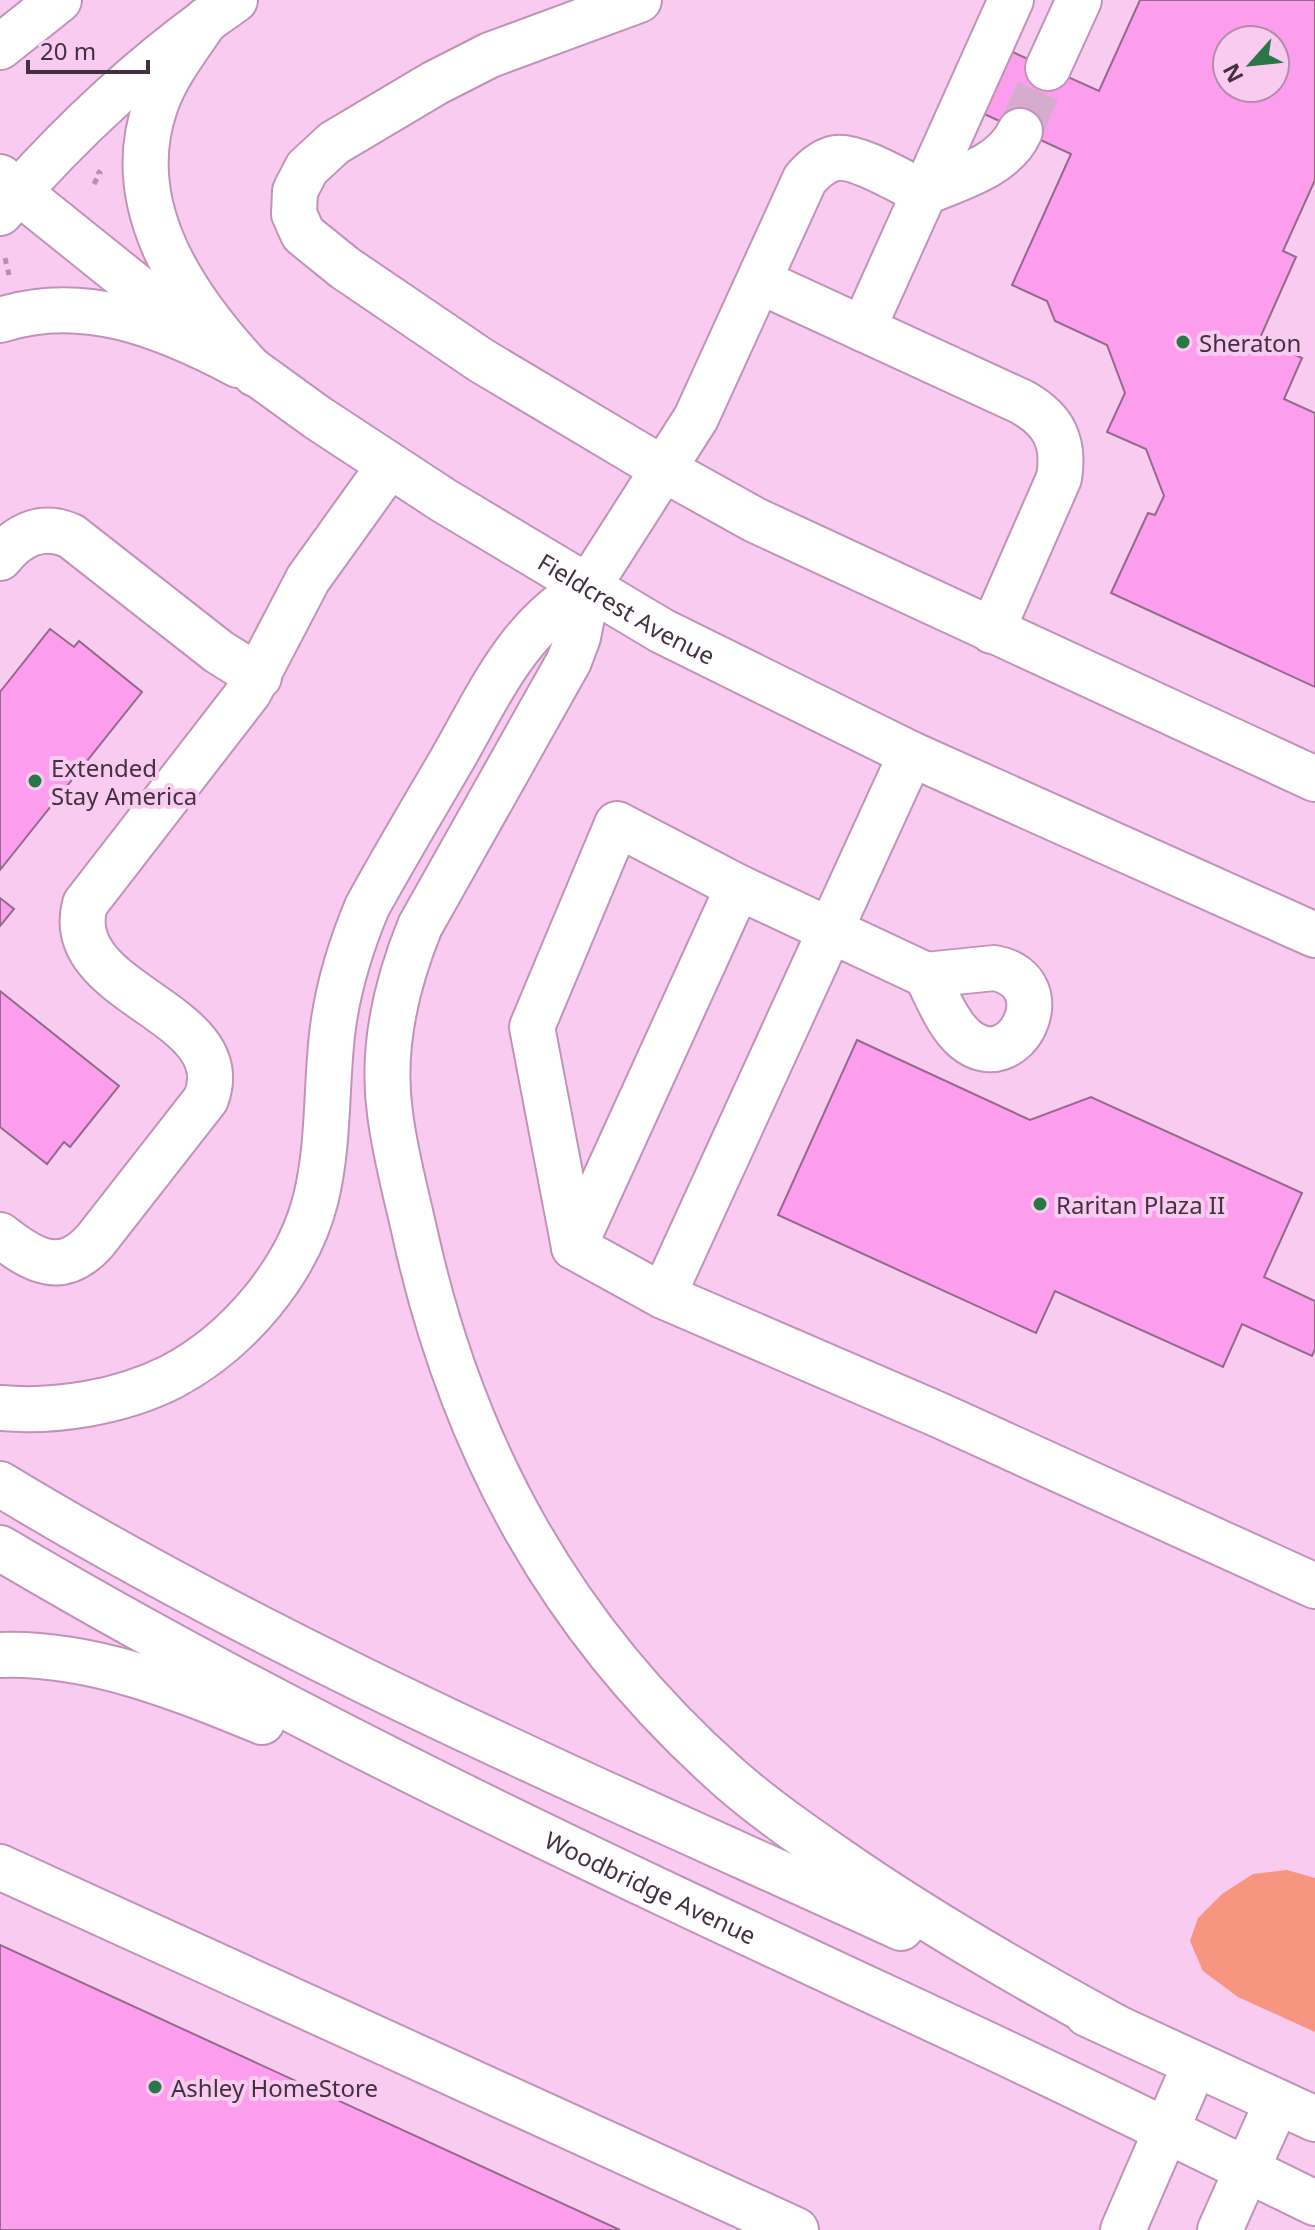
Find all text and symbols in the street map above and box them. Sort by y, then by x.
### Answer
scale bar [28,24,148,74]
north arrow [1211,24,1291,104]
text: 20 m [40,34,96,67]
text: N [1215,59,1250,88]
place label: Sheraton [1199,326,1301,359]
marker: Sheraton [1174,333,1192,351]
street label: Fieldcrest Avenue [532,544,721,671]
place label: Extended Stay America [51,751,197,812]
marker: Extended Stay America [26,772,44,790]
place label: Raritan Plaza II [1056,1188,1225,1221]
marker: Raritan Plaza II [1031,1195,1049,1213]
street label: Woodbridge Avenue [540,1822,762,1951]
place label: Ashley HomeStore [171,2071,378,2104]
marker: Ashley HomeStore [146,2078,164,2096]

